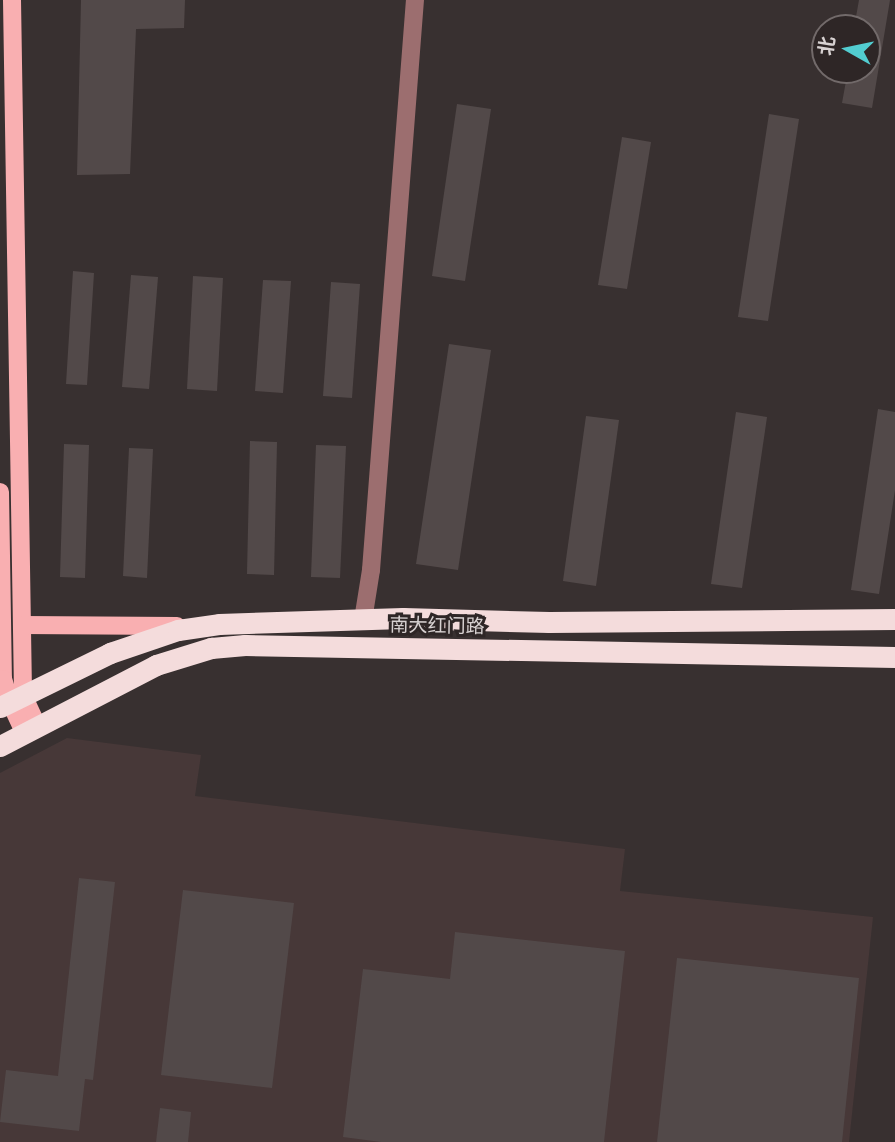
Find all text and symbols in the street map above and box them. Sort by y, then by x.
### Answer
north arrow [811,14,881,84]
text: 北 [814,35,840,57]
street label: 南大红门路 [389,614,485,638]

